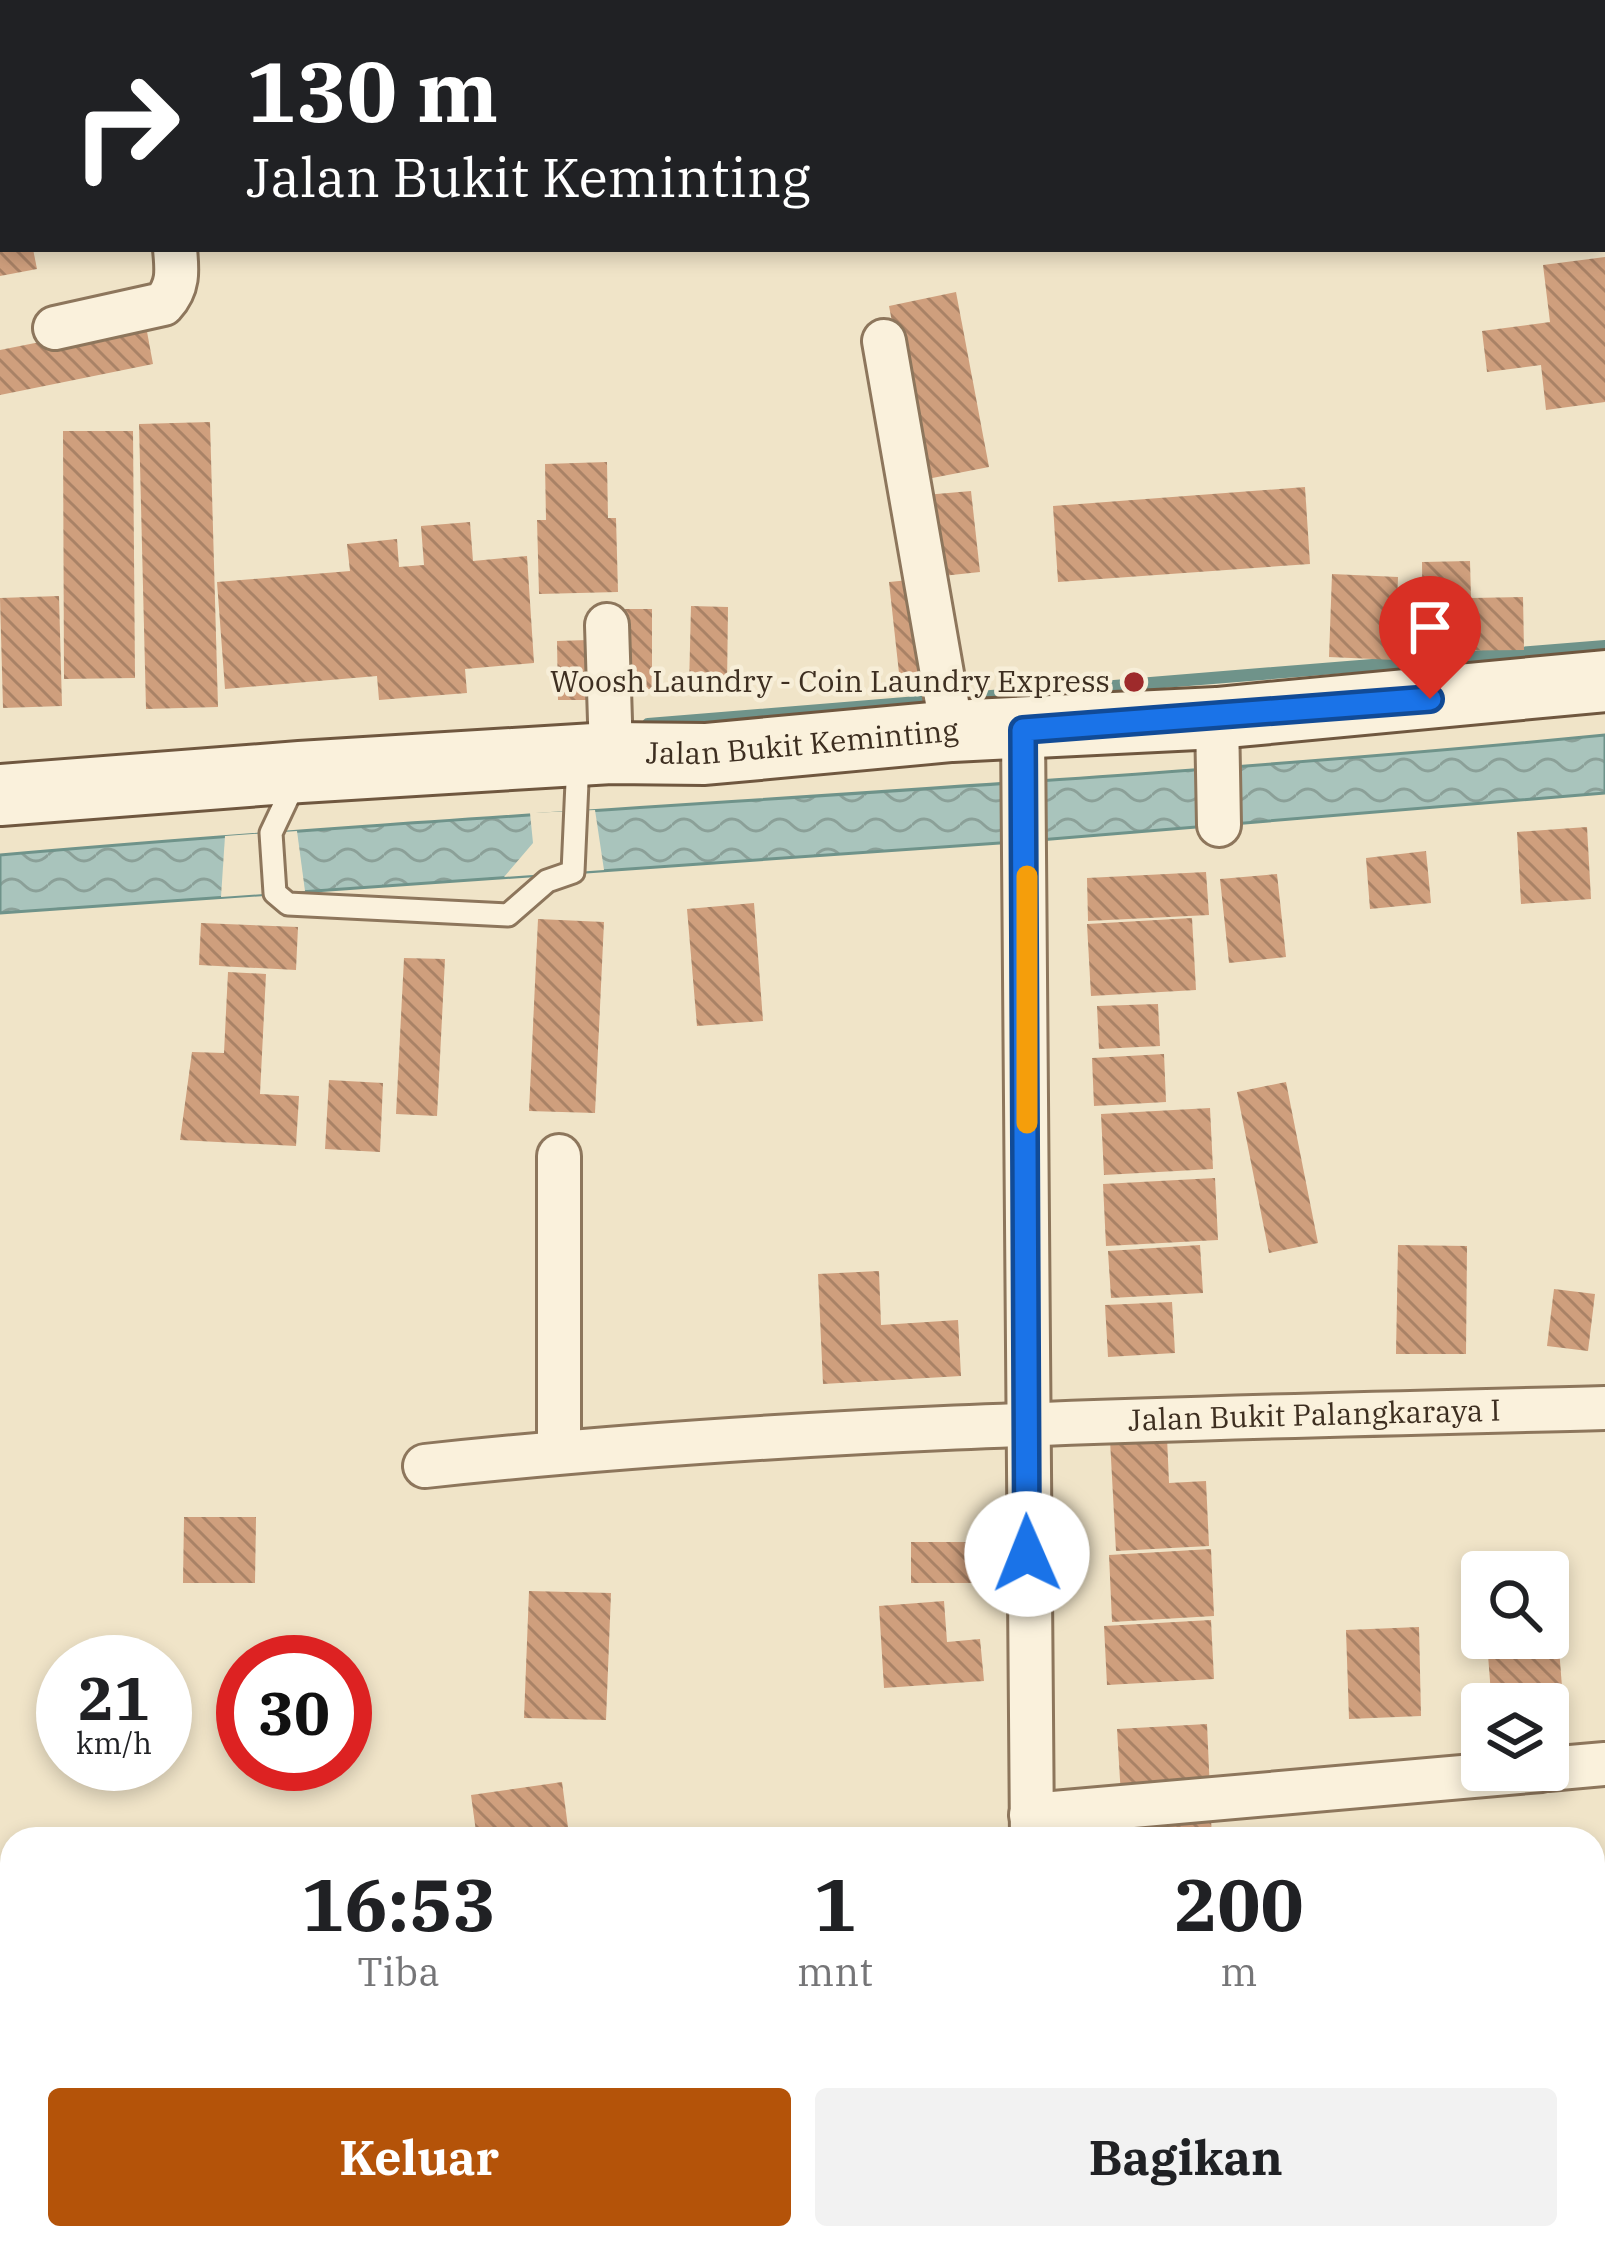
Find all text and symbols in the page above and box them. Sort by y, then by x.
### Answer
text: 130 m [246,36,498,145]
icon: right [48,48,204,204]
text: Jalan Bukit Keminting [246,142,811,212]
pin [1379,576,1481,699]
icon: arrive [1397,594,1463,660]
place label: Woosh Laundry - Coin Laundry Express [550,661,1110,700]
marker: Woosh Laundry - Coin Laundry Express [1121,669,1147,695]
street label: Jalan Bukit Keminting [645,710,960,772]
street label: Jalan Bukit Palangkaraya I [1127,1390,1501,1439]
position arrow [964,1491,1090,1617]
map controls [1461,1551,1569,1791]
button: search [1461,1551,1569,1659]
speed limit sign: 30 [216,1635,372,1791]
text: 21 [78,1658,150,1737]
button: layers [1461,1683,1569,1791]
text: km/h [76,1723,152,1762]
text: 16:53 [301,1857,496,1951]
text: 1 [813,1857,857,1951]
text: 200 [1174,1857,1304,1951]
text: Tiba [357,1946,440,1997]
text: mnt [797,1946,873,1997]
text: m [1220,1946,1258,1997]
button: Keluar [48,2088,791,2226]
button: Bagikan [815,2088,1557,2226]

